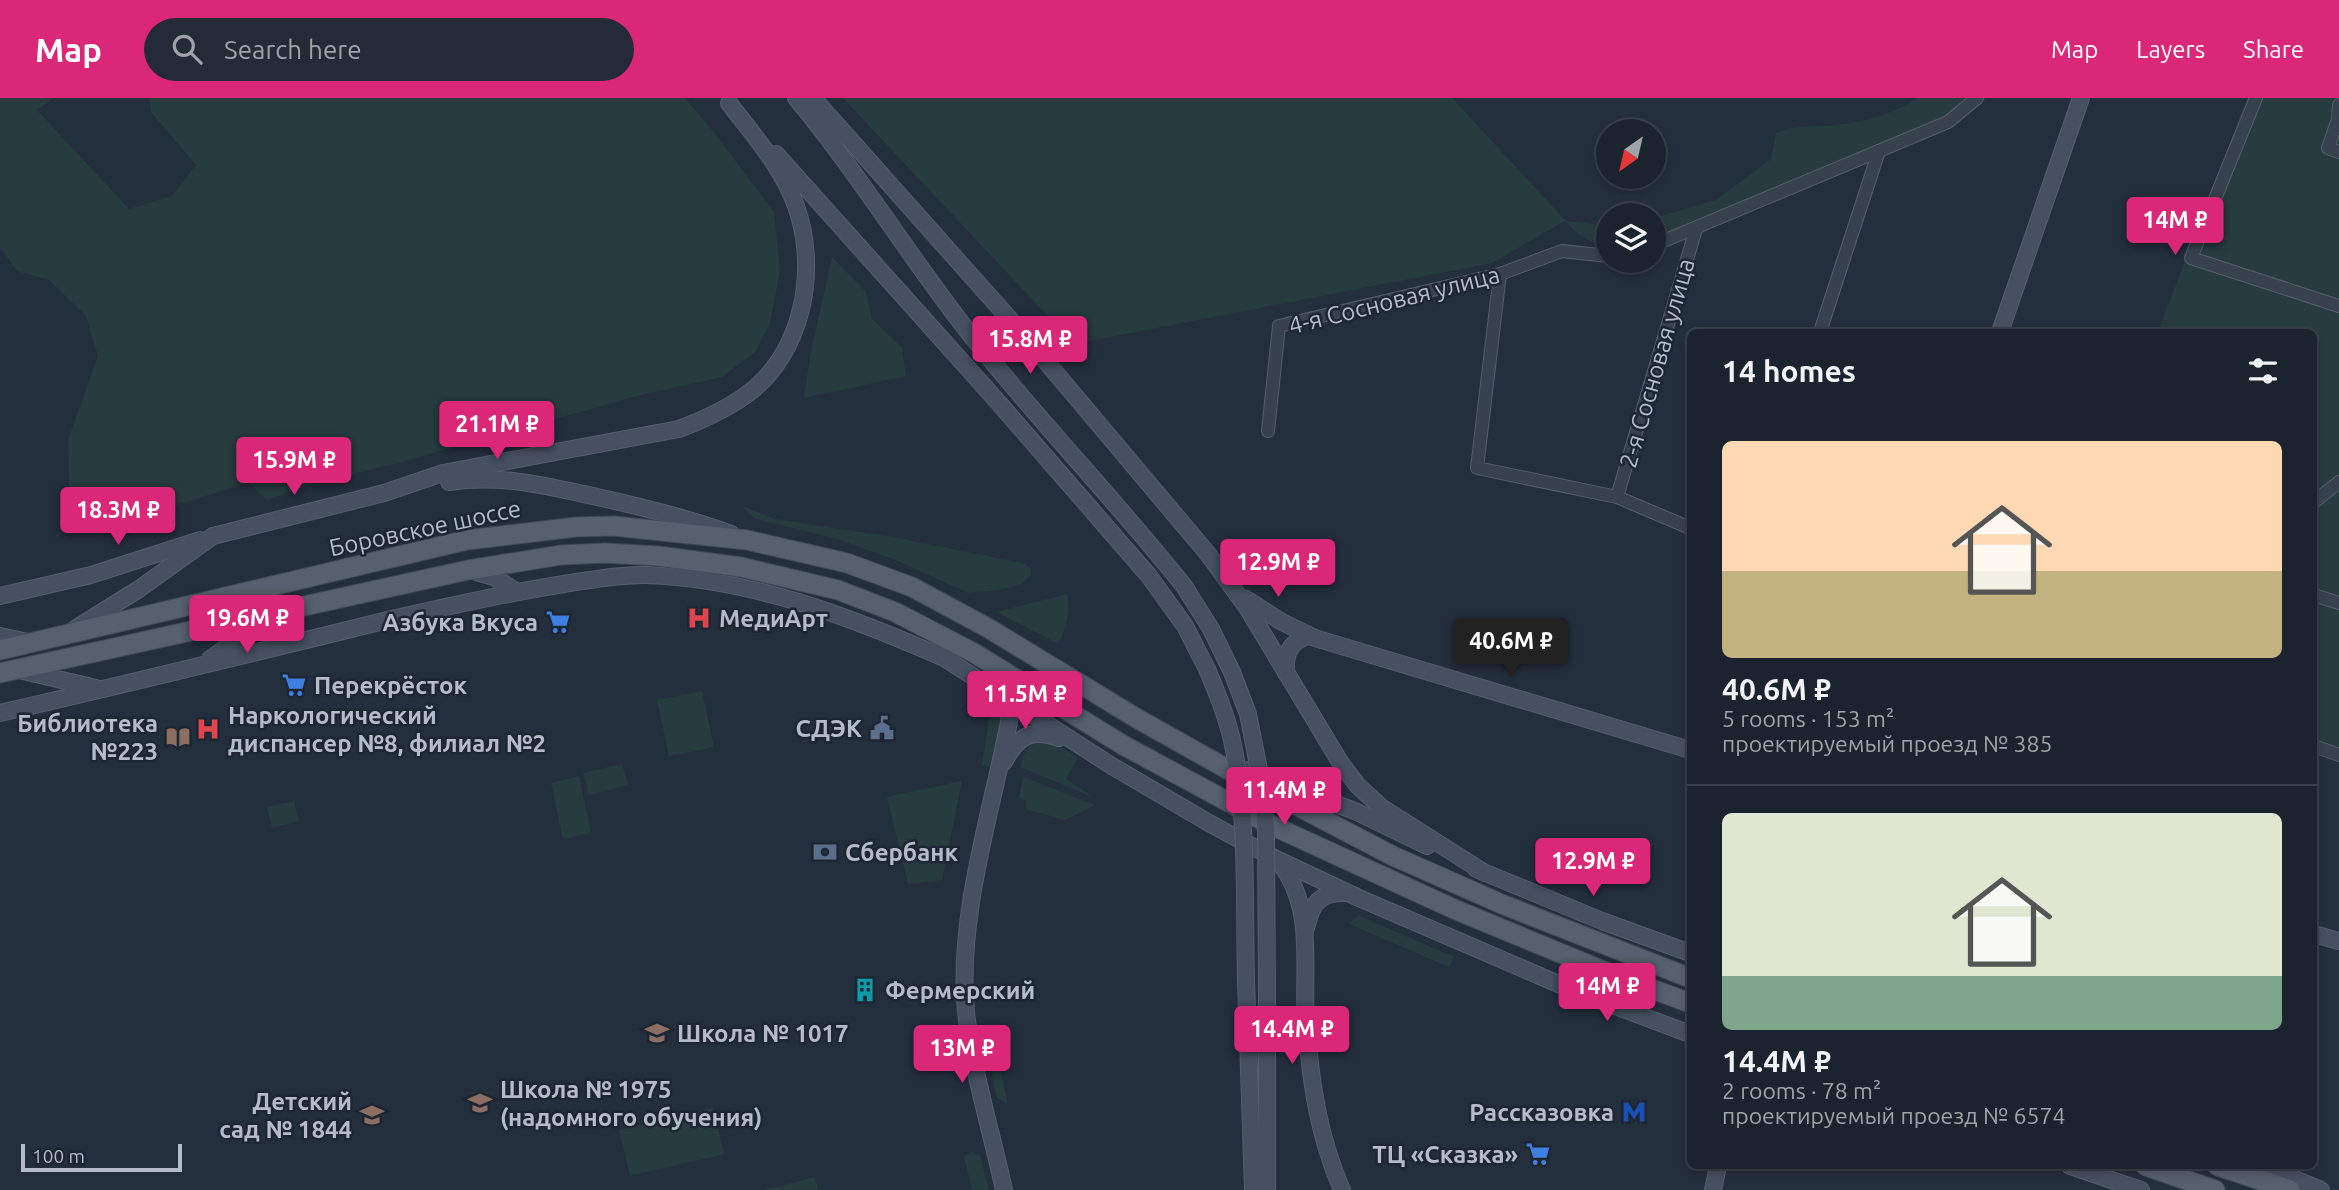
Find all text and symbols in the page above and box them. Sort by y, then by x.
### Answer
search box [144,18,634,81]
icon: search [168,30,206,68]
text: Map [35,31,102,68]
text: Search here [224,35,362,64]
text: Map [2051,36,2098,63]
text: Layers [2136,36,2205,63]
text: Share [2243,36,2304,63]
north arrow [1596,119,1666,189]
map controls [1596,119,1666,273]
pin: 14M ₽ [2126,198,2224,257]
button: layers [1596,203,1666,273]
text: 14M ₽ [2143,207,2207,232]
street label: 2-я Сосновая улица [1614,255,1700,471]
street label: 4-я Сосновая улица [1286,261,1502,339]
pin: 15.8M ₽ [965,316,1095,376]
text: 15.8M ₽ [988,326,1072,351]
icon: filters [2244,352,2282,390]
text: 14 homes [1722,354,1856,388]
pin: 21.1M ₽ [432,402,562,461]
text: 21.1M ₽ [455,411,539,436]
pin: 15.9M ₽ [229,438,359,497]
text: 15.9M ₽ [252,447,336,472]
icon: home [1939,487,2065,613]
pin: 18.3M ₽ [53,488,183,547]
street label: Боровское шоссе [327,495,523,561]
text: 18.3M ₽ [76,497,160,522]
pin: 12.9M ₽ [1213,540,1343,599]
text: 12.9M ₽ [1236,549,1320,574]
pin: 19.6M ₽ [182,596,312,655]
hospital icon: МедиАрт [685,604,713,632]
text: 19.6M ₽ [205,605,289,630]
place label: МедиАрт [719,605,828,632]
supermarket icon: Азбука Вкуса [544,608,572,636]
place label: Азбука Вкуса [383,609,538,636]
pin: 40.6M ₽ [1446,618,1576,678]
text: 40.6M ₽ [1469,628,1553,653]
supermarket icon: Перекрёсток [280,671,308,699]
place label: Перекрёсток [314,672,468,699]
pin: 11.5M ₽ [960,672,1090,731]
text: 40.6M ₽ [1722,672,1831,706]
text: 11.5M ₽ [983,681,1067,706]
place label: Наркологический диспансер №8, филиал №2 [228,702,546,757]
text: 5 rooms · 153 m² [1722,706,1894,731]
place label: Библиотека №223 [17,710,158,765]
public building icon: СДЭК [868,714,896,742]
hospital icon: Наркологический диспансер №8, филиал №2 [194,715,222,743]
place label: СДЭК [795,715,862,742]
library icon: Библиотека №223 [164,723,192,751]
text: проектируемый проезд № 385 [1722,731,2053,756]
pin: 11.4M ₽ [1219,768,1349,827]
text: 11.4M ₽ [1242,777,1326,802]
bank icon: Сбербанк [811,838,839,866]
pin: 12.9M ₽ [1528,838,1658,898]
place label: Сбербанк [845,839,958,866]
text: 12.9M ₽ [1551,848,1635,873]
icon: home [1939,859,2065,985]
pin: 14M ₽ [1558,964,1656,1023]
text: 14M ₽ [1575,973,1639,998]
building icon: Фермерский [851,976,879,1004]
place label: Фермерский [885,977,1035,1004]
pin: 14.4M ₽ [1227,1006,1357,1066]
text: 14.4M ₽ [1250,1016,1334,1041]
school or university icon: Школа № 1017 [643,1019,671,1047]
place label: Школа № 1017 [677,1020,849,1047]
pin: 13M ₽ [913,1026,1011,1085]
text: 13M ₽ [930,1035,994,1060]
text: 14.4M ₽ [1722,1044,1831,1078]
place label: Школа № 1975 (надомного обучения) [500,1076,762,1131]
text: 2 rooms · 78 m² [1722,1078,1881,1103]
place label: Детский сад № 1844 [219,1088,352,1143]
school or university icon: Школа № 1975 (надомного обучения) [466,1089,494,1117]
metro station icon: Рассказовка [1620,1098,1648,1126]
place label: Рассказовка [1469,1099,1614,1126]
school or university icon: Детский сад № 1844 [358,1101,386,1129]
text: проектируемый проезд № 6574 [1722,1103,2066,1128]
supermarket icon: ТЦ «Сказка» [1524,1140,1552,1168]
scale bar [21,1141,182,1173]
place label: ТЦ «Сказка» [1372,1141,1518,1168]
text: 100 m [32,1145,85,1167]

